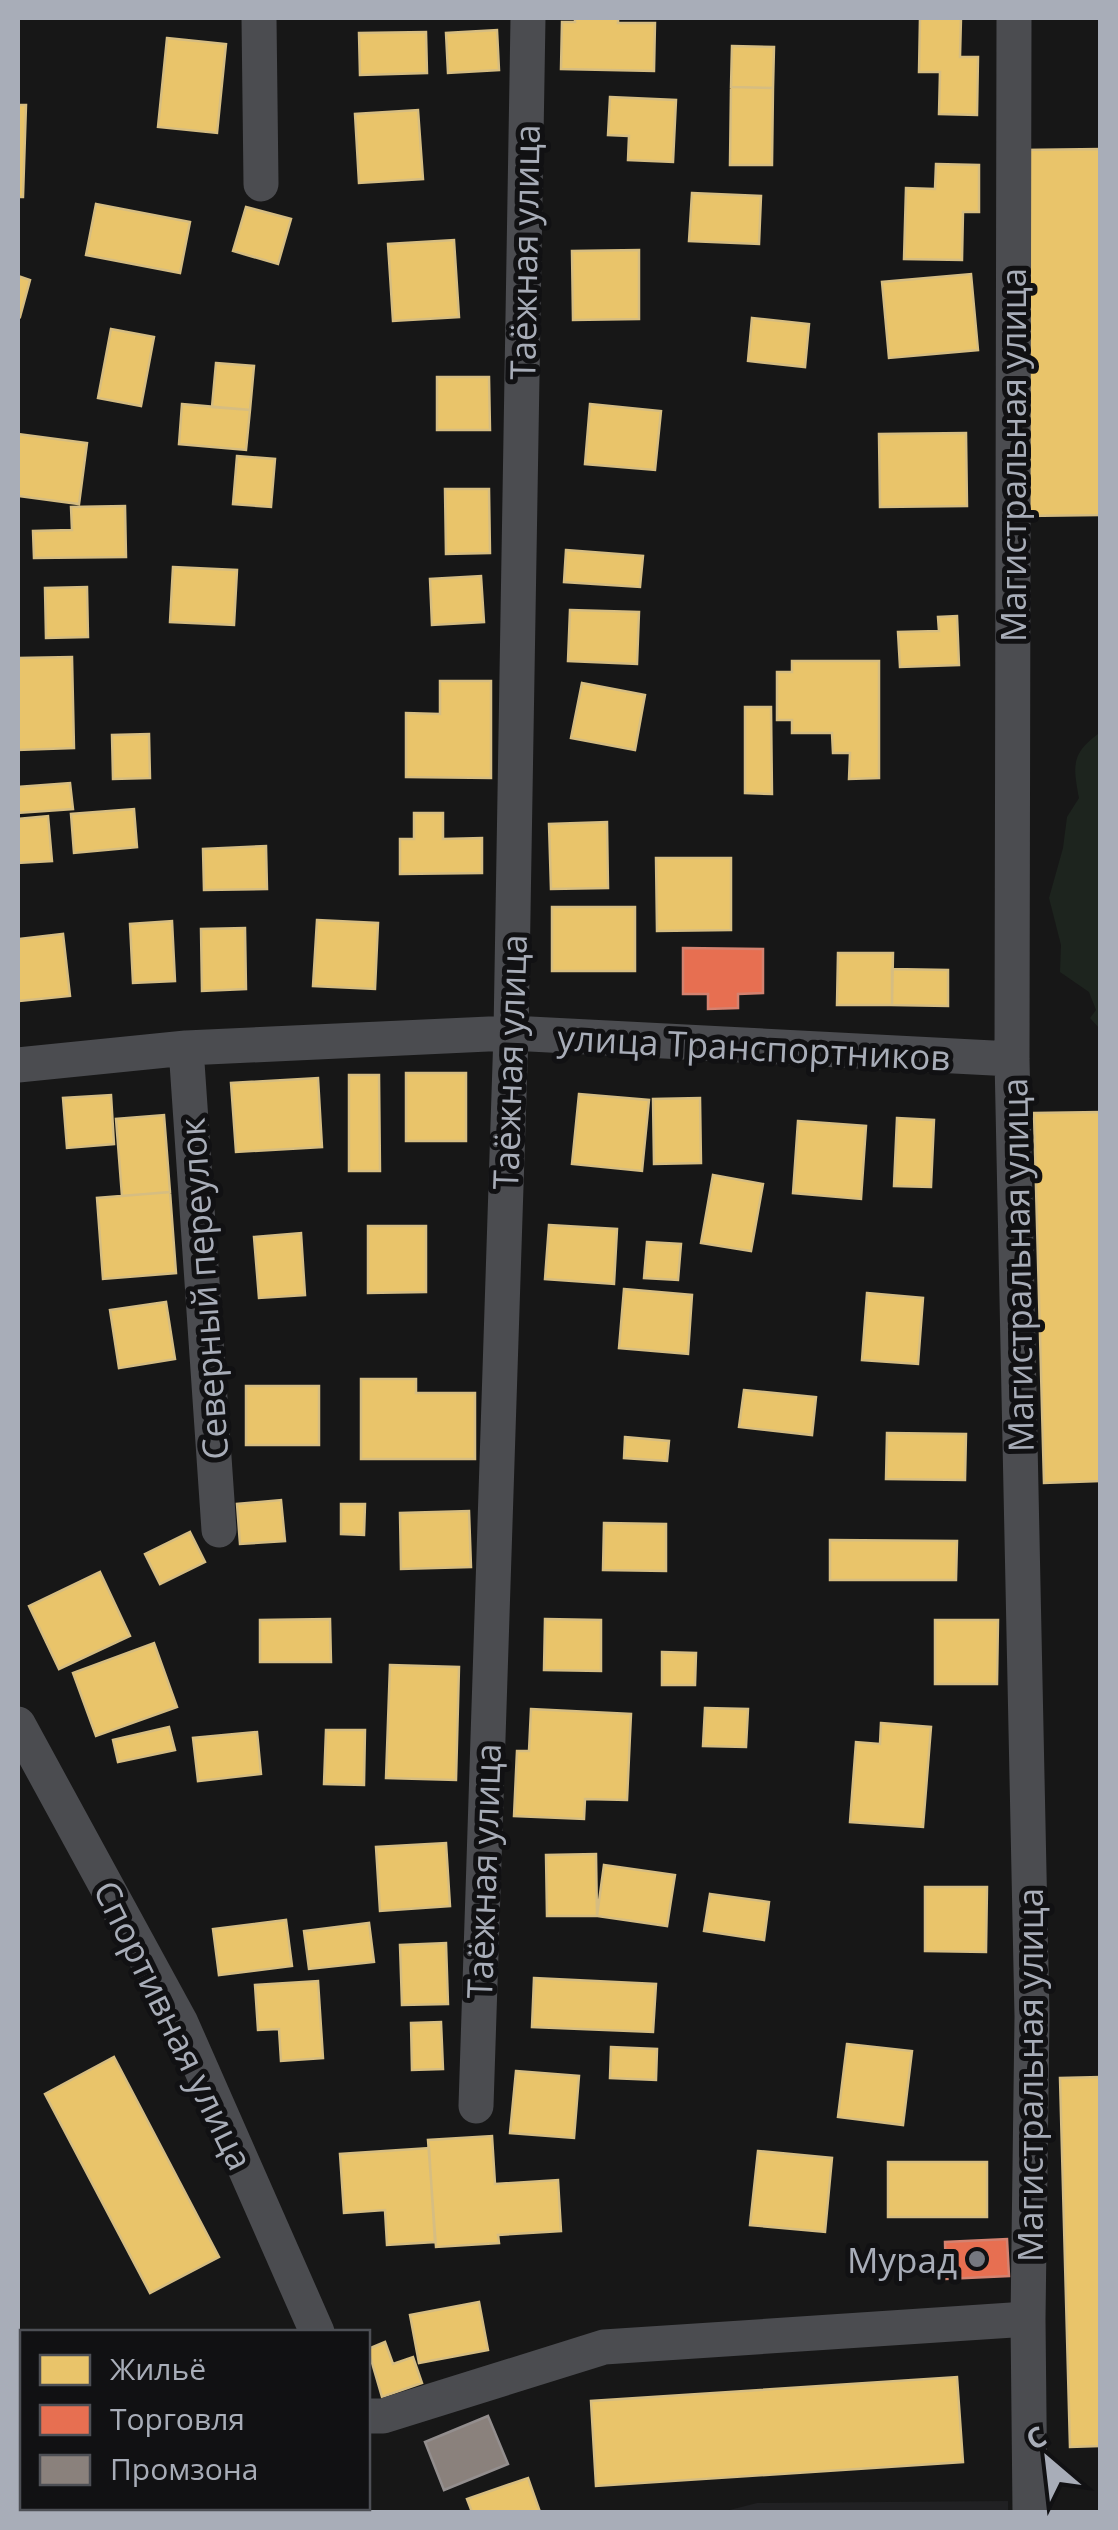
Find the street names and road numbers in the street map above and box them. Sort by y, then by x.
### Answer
street label: Таёжная улица [498,124,550,380]
street label: Магистральная улица [989,268,1036,642]
street label: Таёжная улица [481,934,537,1190]
street label: улица Транспортников [556,1013,952,1081]
street label: Магистральная улица [990,1077,1044,1453]
street label: Северный переулок [168,1117,238,1461]
street label: Таёжная улица [455,1743,511,1999]
street label: Спортивная улица [84,1873,264,2177]
street label: Магистральная улица [1006,1888,1053,2262]

